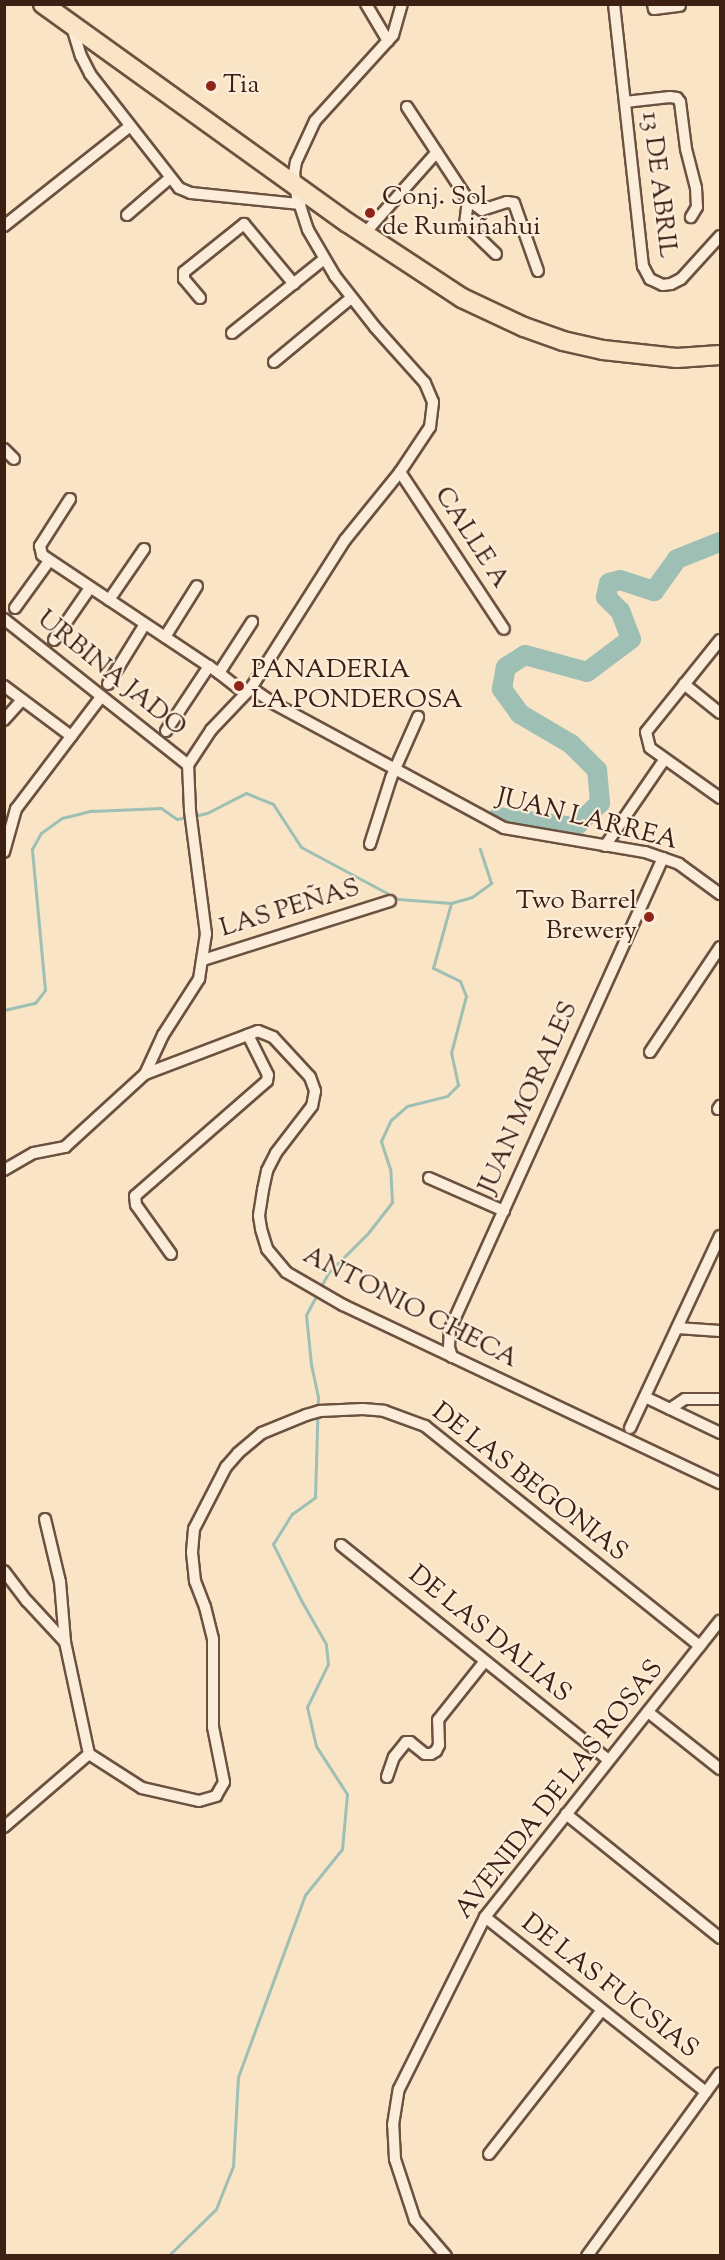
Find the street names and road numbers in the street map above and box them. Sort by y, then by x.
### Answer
street label: 13 DE ABRIL [634,110,682,260]
street label: CALLE A [427,481,515,595]
street label: URBINA JADO [30,604,192,744]
street label: JUAN LARREA [493,782,681,858]
street label: LAS PEÑAS [216,873,364,945]
street label: JUAN MORALES [473,997,585,1199]
street label: ANTONIO CHECA [297,1240,523,1376]
street label: DE LAS BEGONIAS [425,1397,633,1569]
street label: DE LAS DALIAS [401,1560,577,1710]
street label: AVENIDA DE LAS ROSAS [449,1654,671,1926]
street label: DE LAS FUCSIAS [514,1908,704,2066]

